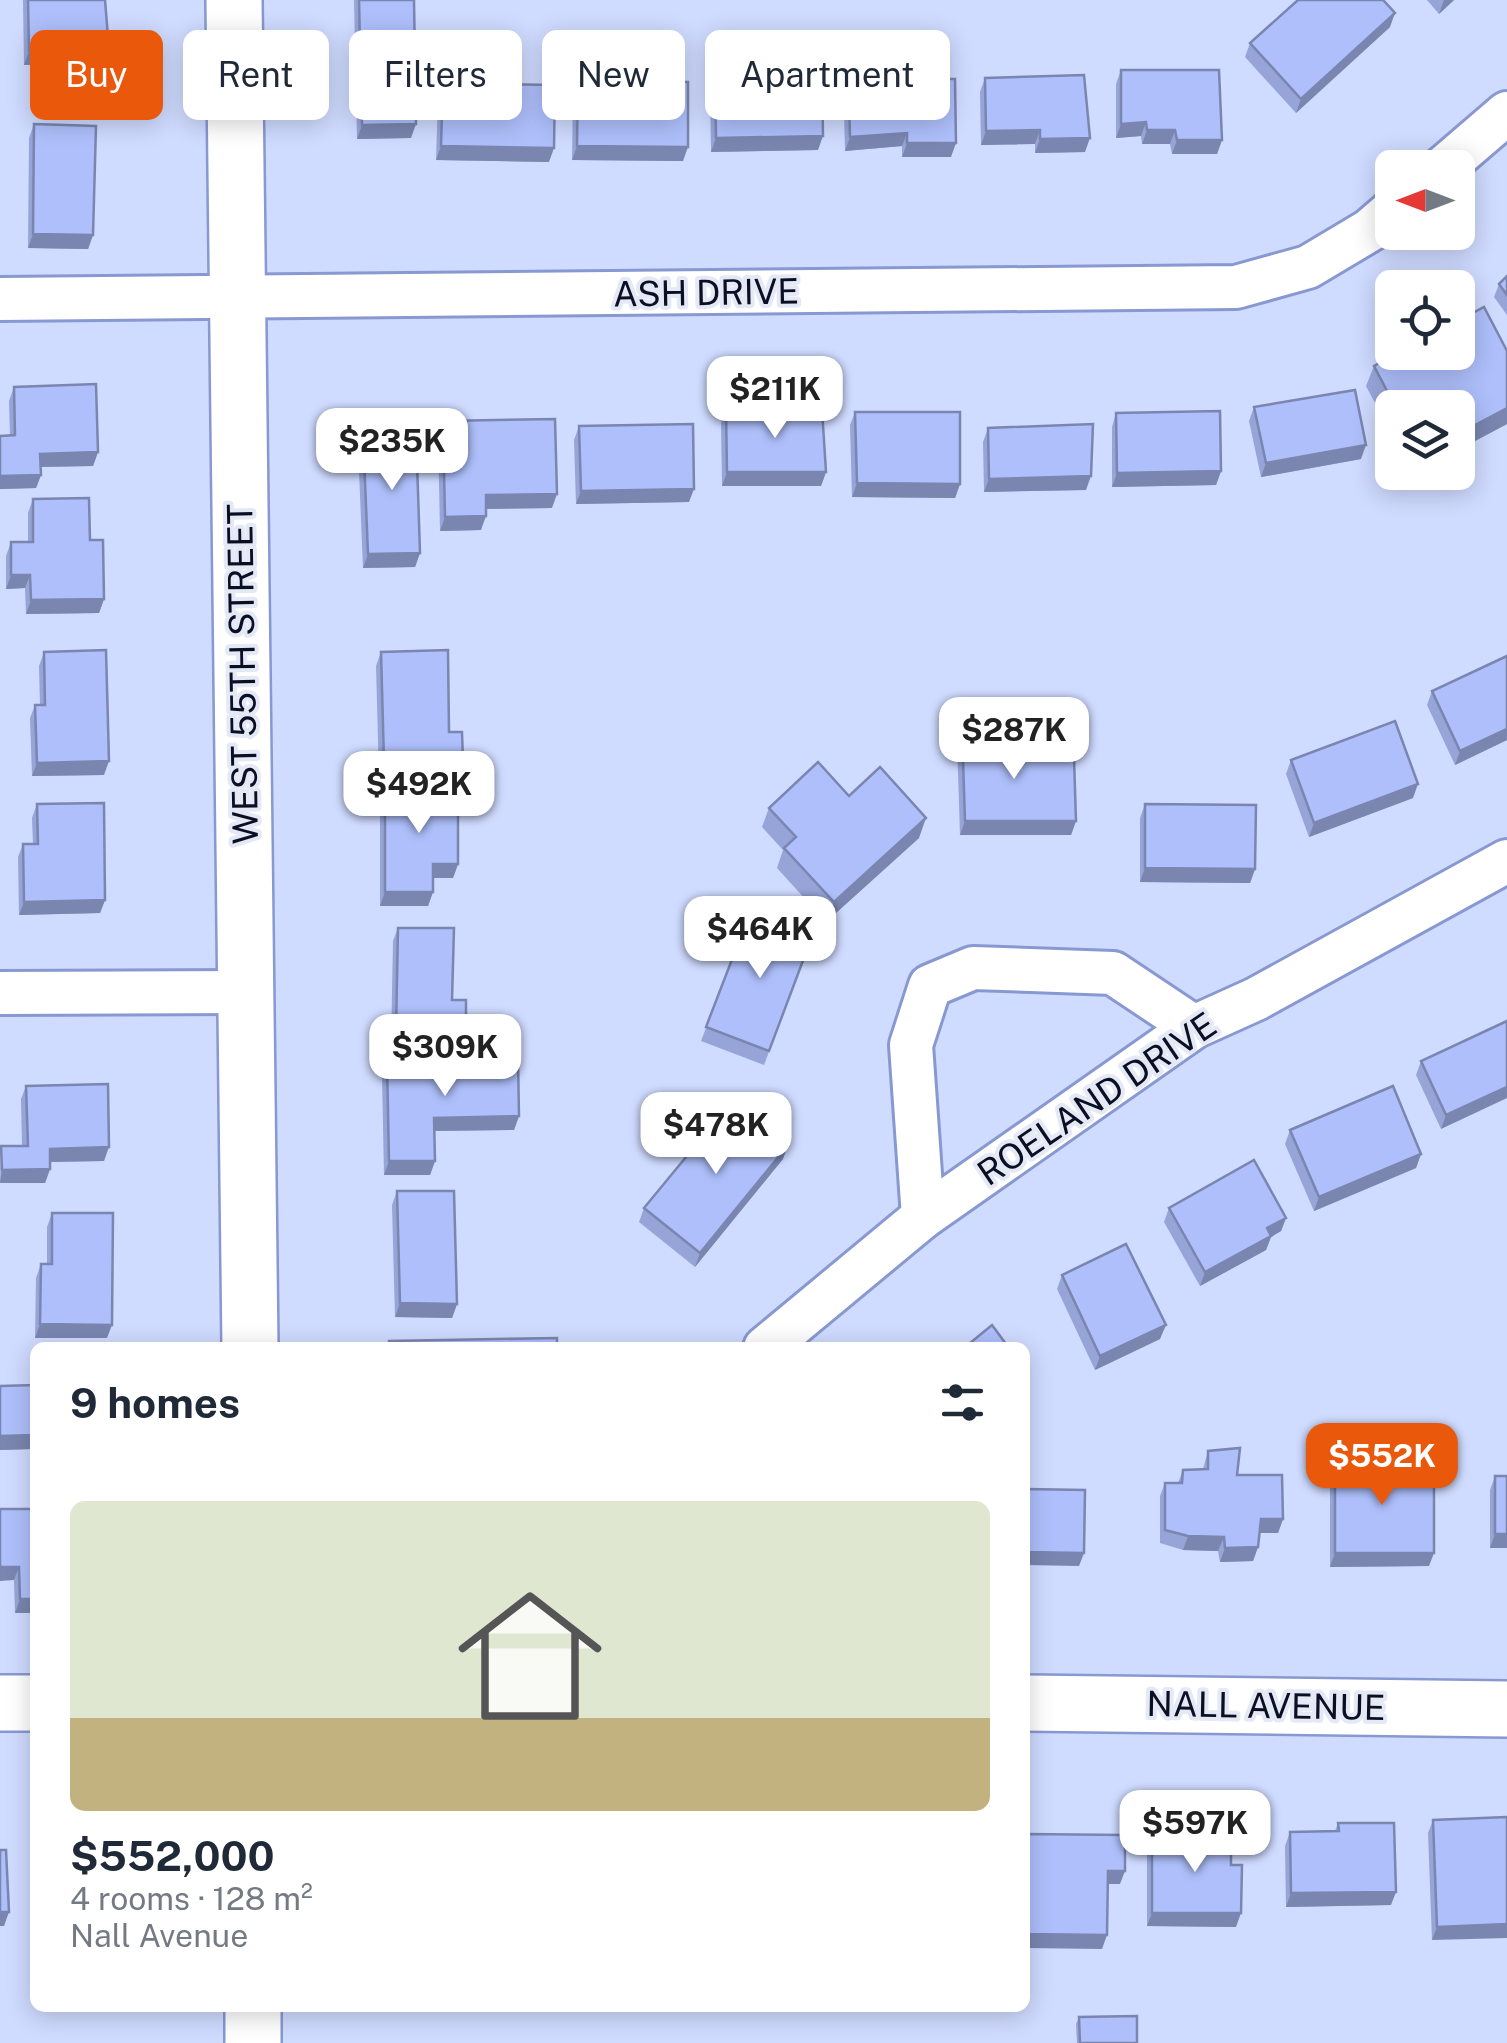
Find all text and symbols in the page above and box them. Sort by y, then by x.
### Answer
chip: Buy [30,30,163,120]
chip: Rent [183,30,329,120]
chip: Filters [349,30,522,120]
chip: New [542,30,685,120]
chip: Apartment [705,30,950,120]
north arrow [1375,150,1475,250]
map controls [1375,150,1475,490]
street label: ASH DRIVE [613,270,799,315]
button: locate [1375,270,1475,370]
pin: $211K [705,356,845,441]
text: $211K [729,370,821,407]
button: layers [1375,390,1475,490]
pin: $235K [322,408,462,493]
text: $235K [338,422,446,459]
street label: WEST 55TH STREET [219,503,266,845]
pin: $287K [944,697,1084,782]
text: $287K [961,711,1067,748]
pin: $492K [349,751,489,836]
text: $492K [365,765,473,802]
pin: $464K [690,896,830,981]
text: $464K [706,910,814,947]
street label: ROELAND DRIVE [970,1004,1224,1194]
pin: $309K [375,1014,515,1099]
text: $309K [391,1028,499,1065]
pin: $478K [646,1092,786,1177]
text: $478K [663,1106,769,1143]
icon: filters [935,1375,990,1430]
text: 9 homes [70,1378,240,1427]
pin: $552K [1312,1423,1452,1508]
text: $552K [1328,1437,1436,1474]
icon: home [440,1566,620,1746]
street label: NALL AVENUE [1146,1683,1386,1728]
pin: $597K [1125,1790,1265,1875]
text: $597K [1142,1804,1248,1841]
text: $552,000 [70,1831,275,1880]
text: 4 rooms · 128 m² [70,1880,313,1917]
text: Nall Avenue [70,1917,248,1954]

